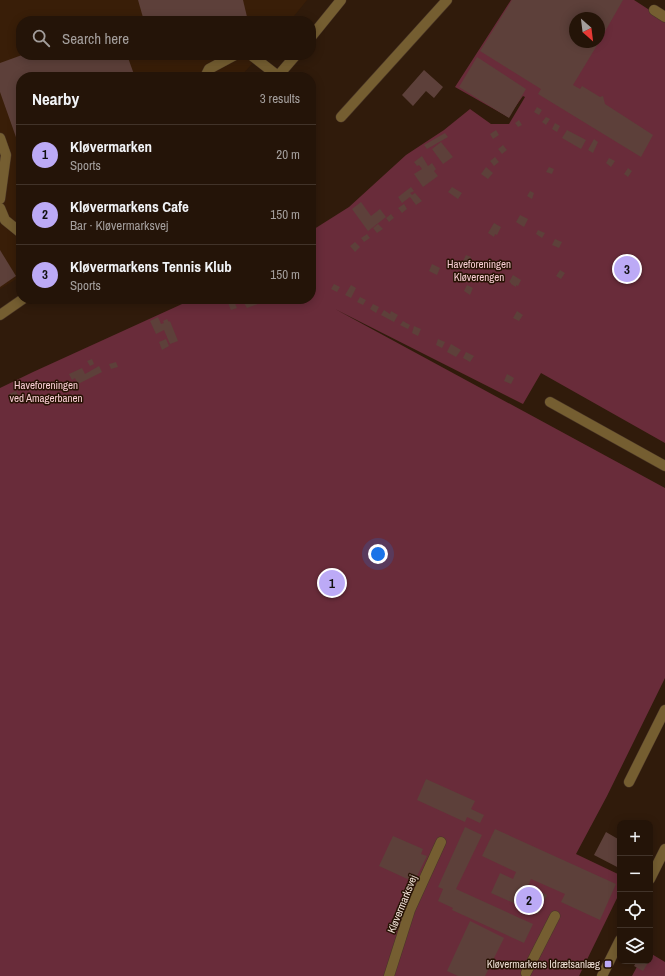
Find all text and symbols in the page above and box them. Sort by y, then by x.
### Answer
north arrow [569,12,605,48]
search box [16,16,316,60]
icon: search [30,27,52,49]
text: Search here [62,28,129,49]
text: Nearby [32,87,79,110]
text: 3 results [260,90,300,107]
text: Kløvermarken [70,136,152,157]
text: 1 [42,146,48,163]
text: 20 m [276,146,300,163]
text: Sports [70,157,101,174]
text: Kløvermarkens Cafe [70,196,189,217]
text: 2 [42,206,48,223]
text: 150 m [270,206,300,223]
text: Bar · Kløvermarksvej [70,217,168,234]
pin: 3 [614,254,640,284]
text: Kløvermarkens Tennis Klub [70,256,232,277]
park label: Haveforeningen Kløverengen [447,257,511,284]
text: 3 [42,266,48,283]
text: 150 m [270,266,300,283]
text: Sports [70,277,101,294]
park label: Haveforeningen ved Amagerbanen [9,378,83,405]
your location [368,544,388,564]
pin: 1 [319,568,345,598]
map controls [617,820,653,964]
button: + [617,820,653,856]
button: − [617,856,653,892]
street label: Kløvermarksvej [384,873,420,935]
pin: 2 [516,885,542,915]
button: locate [617,892,653,928]
button: layers [617,928,653,964]
place label: Kløvermarkens Idrætsanlæg [487,957,600,971]
marker: Kløvermarkens Idrætsanlæg [603,959,613,969]

